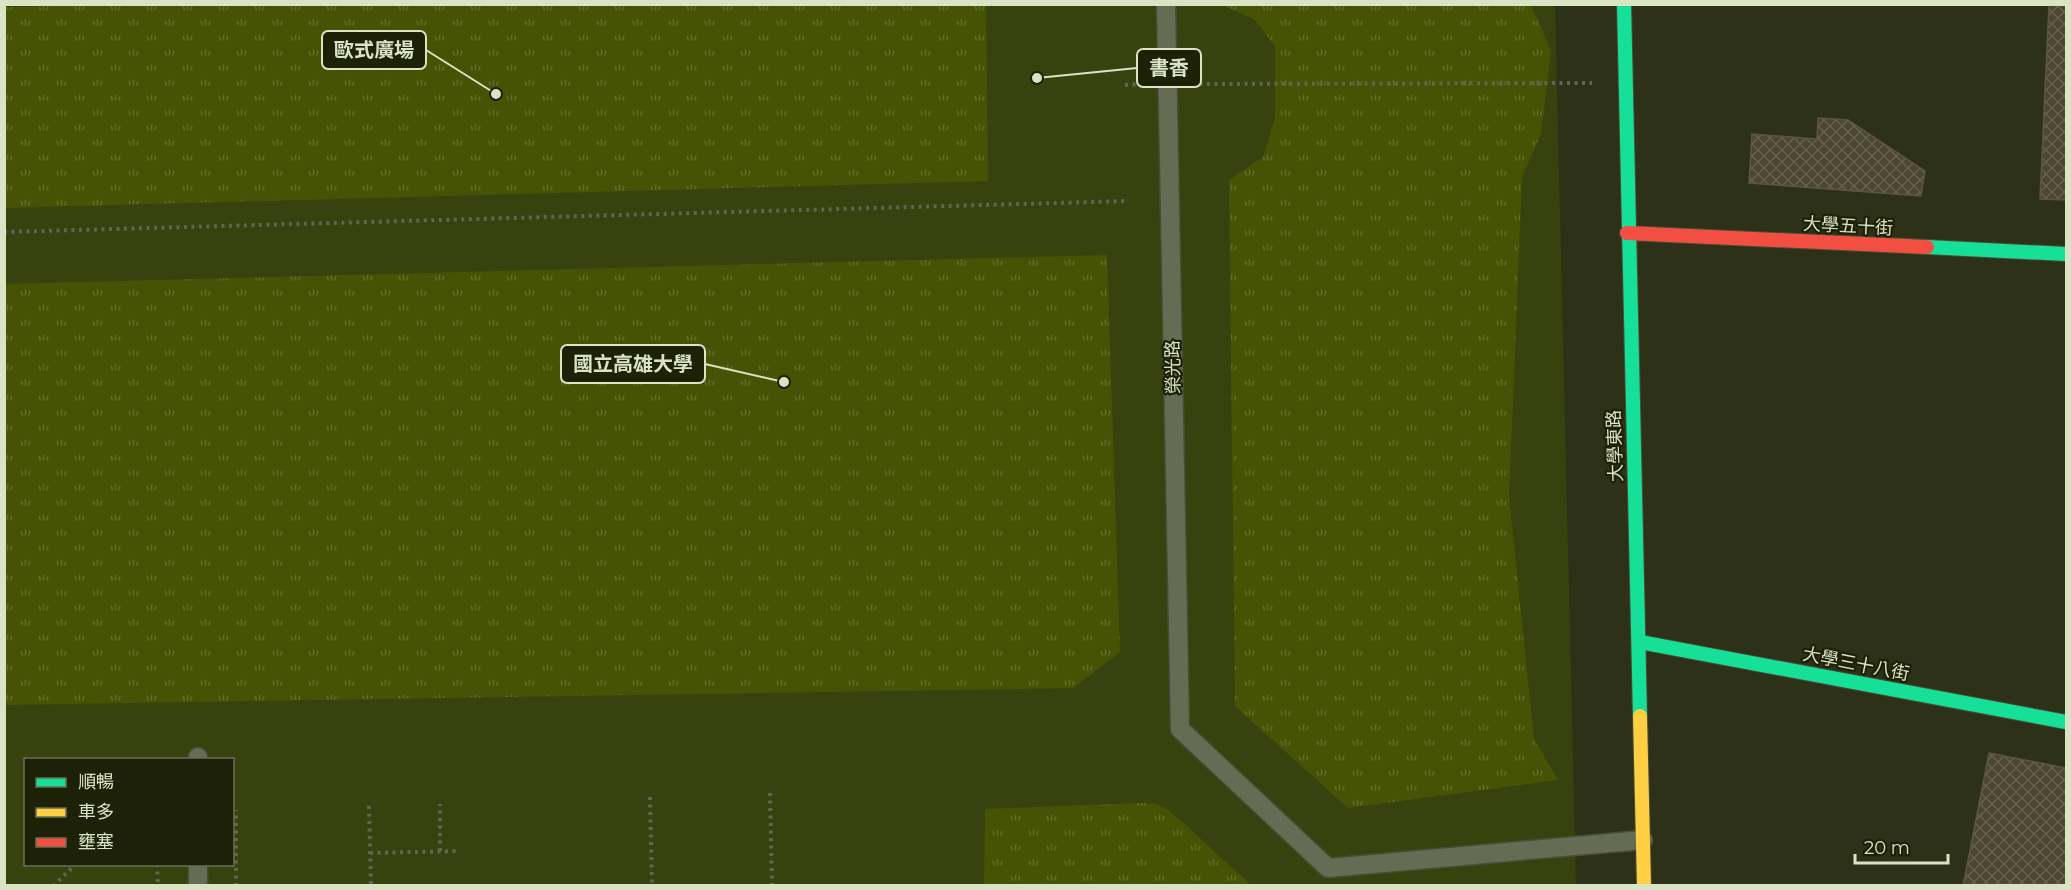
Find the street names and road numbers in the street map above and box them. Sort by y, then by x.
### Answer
street label: 大學五十街 [1802,213,1894,239]
street label: 榮光路 [1162,340,1184,394]
street label: 大學東路 [1603,410,1627,482]
street label: 大學三十八街 [1801,643,1911,685]

